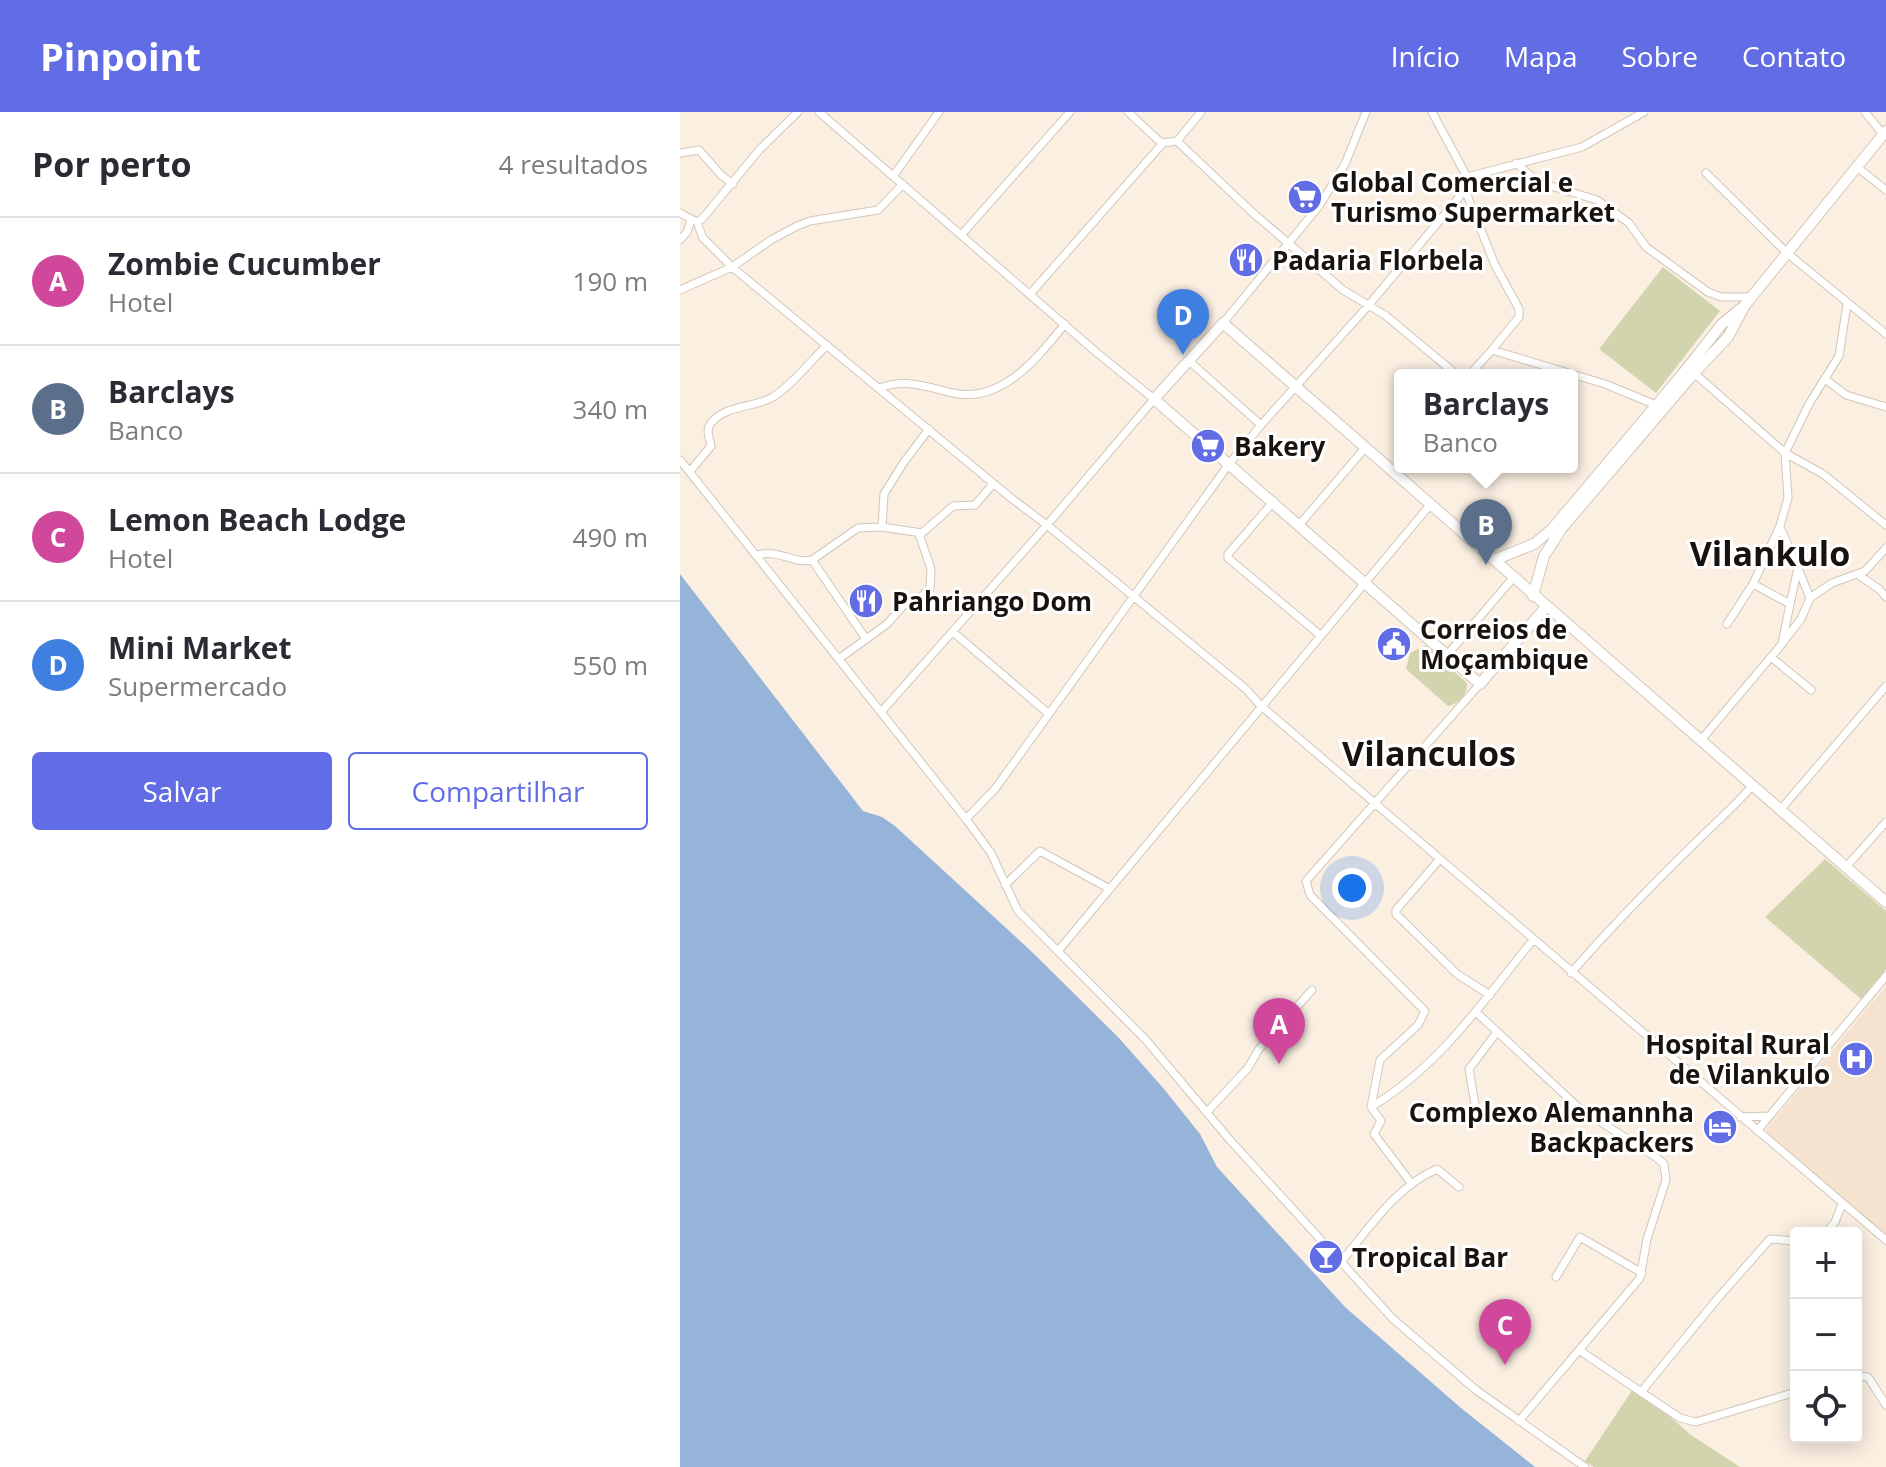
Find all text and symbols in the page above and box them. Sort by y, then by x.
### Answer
text: Pinpoint [40,30,201,82]
text: Início [1391,37,1460,75]
text: Mapa [1504,37,1577,75]
text: Sobre [1621,37,1698,75]
text: Contato [1742,37,1846,75]
text: Por perto [32,141,192,187]
text: 4 resultados [499,146,648,182]
place label: Global Comercial e Turismo Supermarket [1331,164,1615,230]
supermarket icon: Global Comercial e Turismo Supermarket [1286,178,1324,216]
restaurant icon: Padaria Florbela [1227,241,1265,279]
place label: Padaria Florbela [1272,242,1484,278]
text: Zombie Cucumber [108,243,381,284]
text: A [49,263,67,299]
text: 190 m [573,263,648,299]
text: Hotel [108,284,173,320]
pin: D [1157,289,1209,355]
popup [1394,369,1578,473]
text: Barclays [108,371,235,412]
text: Barclays [1423,383,1549,424]
text: B [49,391,67,427]
text: 340 m [573,391,648,427]
text: Banco [108,412,183,448]
text: Banco [1423,424,1498,460]
supermarket icon: Bakery [1189,427,1227,465]
place label: Bakery [1234,428,1325,464]
text: Lemon Beach Lodge [108,499,406,540]
pin: B [1460,499,1512,565]
text: C [50,519,66,555]
text: 490 m [573,519,648,555]
district label: Vilankulo [1690,530,1850,576]
text: Hotel [108,540,173,576]
restaurant icon: Pahriango Dom [847,582,885,620]
place label: Pahriango Dom [892,583,1092,619]
place label: Correios de Moçambique [1420,611,1589,677]
public building icon: Correios de Moçambique [1375,625,1413,663]
text: Mini Market [108,627,292,668]
text: D [48,647,68,683]
text: 550 m [573,647,648,683]
text: Supermercado [108,668,287,704]
district label: Vilanculos [1342,730,1516,776]
button: Salvar [32,752,332,830]
button: Compartilhar [348,752,648,830]
your location [1332,868,1372,908]
pin: A [1253,998,1305,1064]
place label: Hospital Rural de Vilankulo [1645,1026,1830,1092]
hospital icon: Hospital Rural de Vilankulo [1837,1040,1875,1078]
place label: Complexo Alemannha Backpackers [1409,1094,1694,1160]
hotel icon: Complexo Alemannha Backpackers [1701,1108,1739,1146]
map controls [1790,1227,1862,1443]
button: + [1790,1227,1862,1299]
bar icon: Tropical Bar [1307,1238,1345,1276]
place label: Tropical Bar [1352,1239,1508,1275]
pin: C [1479,1299,1531,1365]
button: − [1790,1299,1862,1371]
button: locate [1790,1371,1862,1443]

